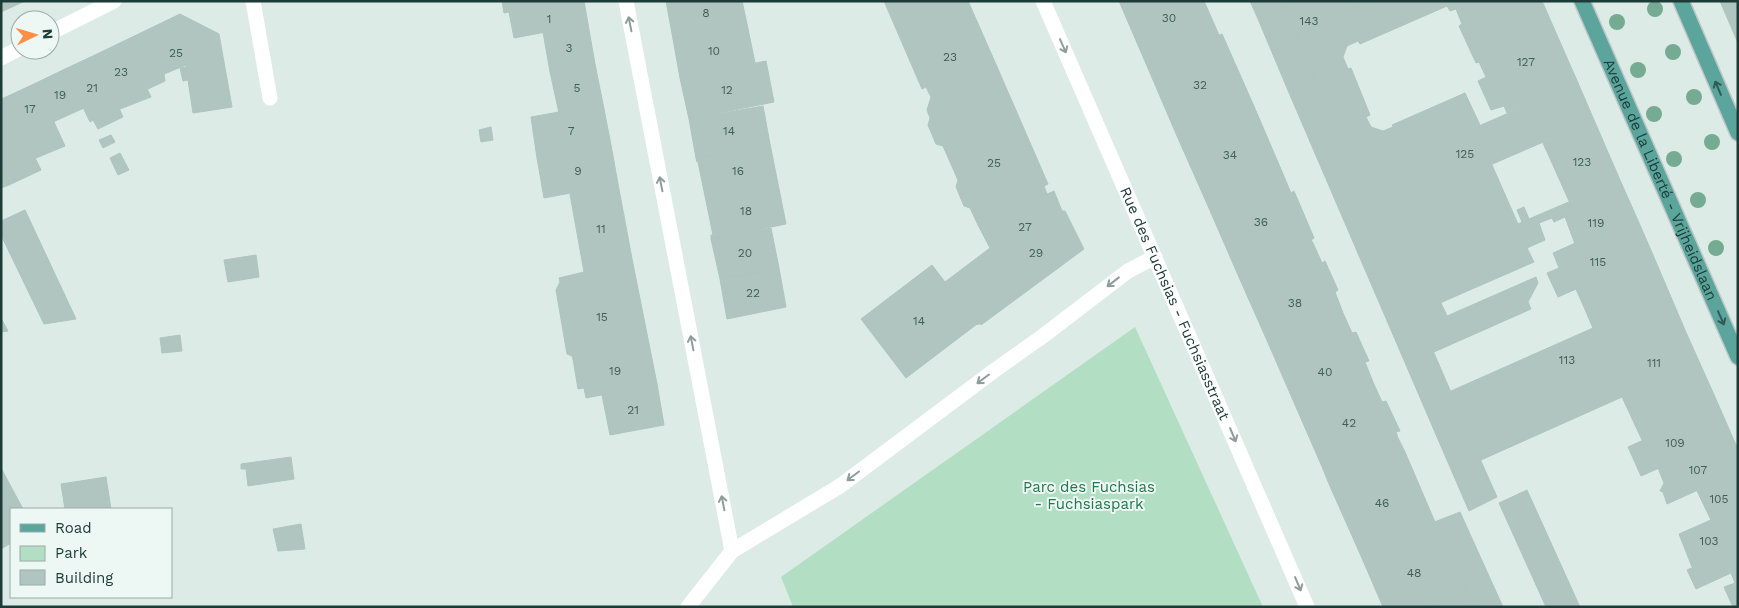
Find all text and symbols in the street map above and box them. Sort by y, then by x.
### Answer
house number: 8 [702,6,710,20]
north arrow [10,10,60,60]
house number: 30 [1162,11,1176,25]
house number: 1 [547,12,551,26]
house number: 143 [1299,14,1319,28]
one-way arrow [625,17,635,33]
text: N [40,28,56,40]
one-way arrow [1058,38,1068,53]
house number: 3 [566,41,573,55]
house number: 10 [708,44,720,58]
house number: 25 [169,46,183,60]
house number: 23 [943,50,957,64]
house number: 127 [1517,55,1535,69]
street label: Avenue de la Liberté - Vrijheidslaan [1599,56,1721,303]
house number: 23 [114,65,128,79]
house number: 32 [1193,78,1207,92]
house number: 21 [86,81,98,95]
house number: 5 [574,81,581,95]
one-way arrow [1713,81,1722,96]
house number: 12 [721,83,733,97]
house number: 19 [54,88,66,102]
house number: 17 [24,102,36,116]
house number: 7 [568,124,575,138]
house number: 14 [723,124,735,138]
house number: 125 [1456,147,1474,161]
house number: 34 [1223,148,1237,162]
house number: 123 [1573,155,1591,169]
house number: 25 [987,156,1001,170]
house number: 9 [574,164,582,178]
house number: 16 [732,164,744,178]
one-way arrow [656,176,666,192]
street label: Rue des Fuchsias - Fuchsiasstraat [1116,184,1234,424]
house number: 18 [740,204,752,218]
house number: 36 [1254,215,1268,229]
house number: 119 [1588,216,1604,230]
house number: 27 [1018,220,1032,234]
house number: 11 [596,222,606,236]
house number: 20 [738,246,752,260]
house number: 29 [1029,246,1043,260]
house number: 115 [1590,255,1606,269]
one-way arrow [1106,277,1120,287]
house number: 22 [746,286,760,300]
house number: 38 [1288,296,1302,310]
house number: 15 [596,310,608,324]
one-way arrow [1716,310,1726,325]
house number: 14 [913,314,925,328]
one-way arrow [687,336,697,352]
house number: 113 [1559,353,1575,367]
house number: 111 [1647,356,1661,370]
house number: 19 [609,364,621,378]
house number: 40 [1318,365,1332,379]
one-way arrow [976,374,990,384]
house number: 21 [627,403,639,417]
house number: 42 [1342,416,1356,430]
one-way arrow [1228,427,1238,442]
house number: 109 [1665,436,1685,450]
house number: 107 [1689,463,1708,477]
one-way arrow [847,471,860,482]
park label: Parc des Fuchsias - Fuchsiaspark [1023,478,1155,513]
house number: 105 [1709,492,1729,506]
one-way arrow [718,495,727,511]
house number: 46 [1375,496,1389,510]
legend [10,508,172,598]
text: Road [55,519,92,537]
house number: 103 [1700,534,1718,548]
text: Park [55,544,88,562]
house number: 48 [1407,566,1421,580]
text: Building [55,569,113,587]
one-way arrow [1293,576,1303,591]

